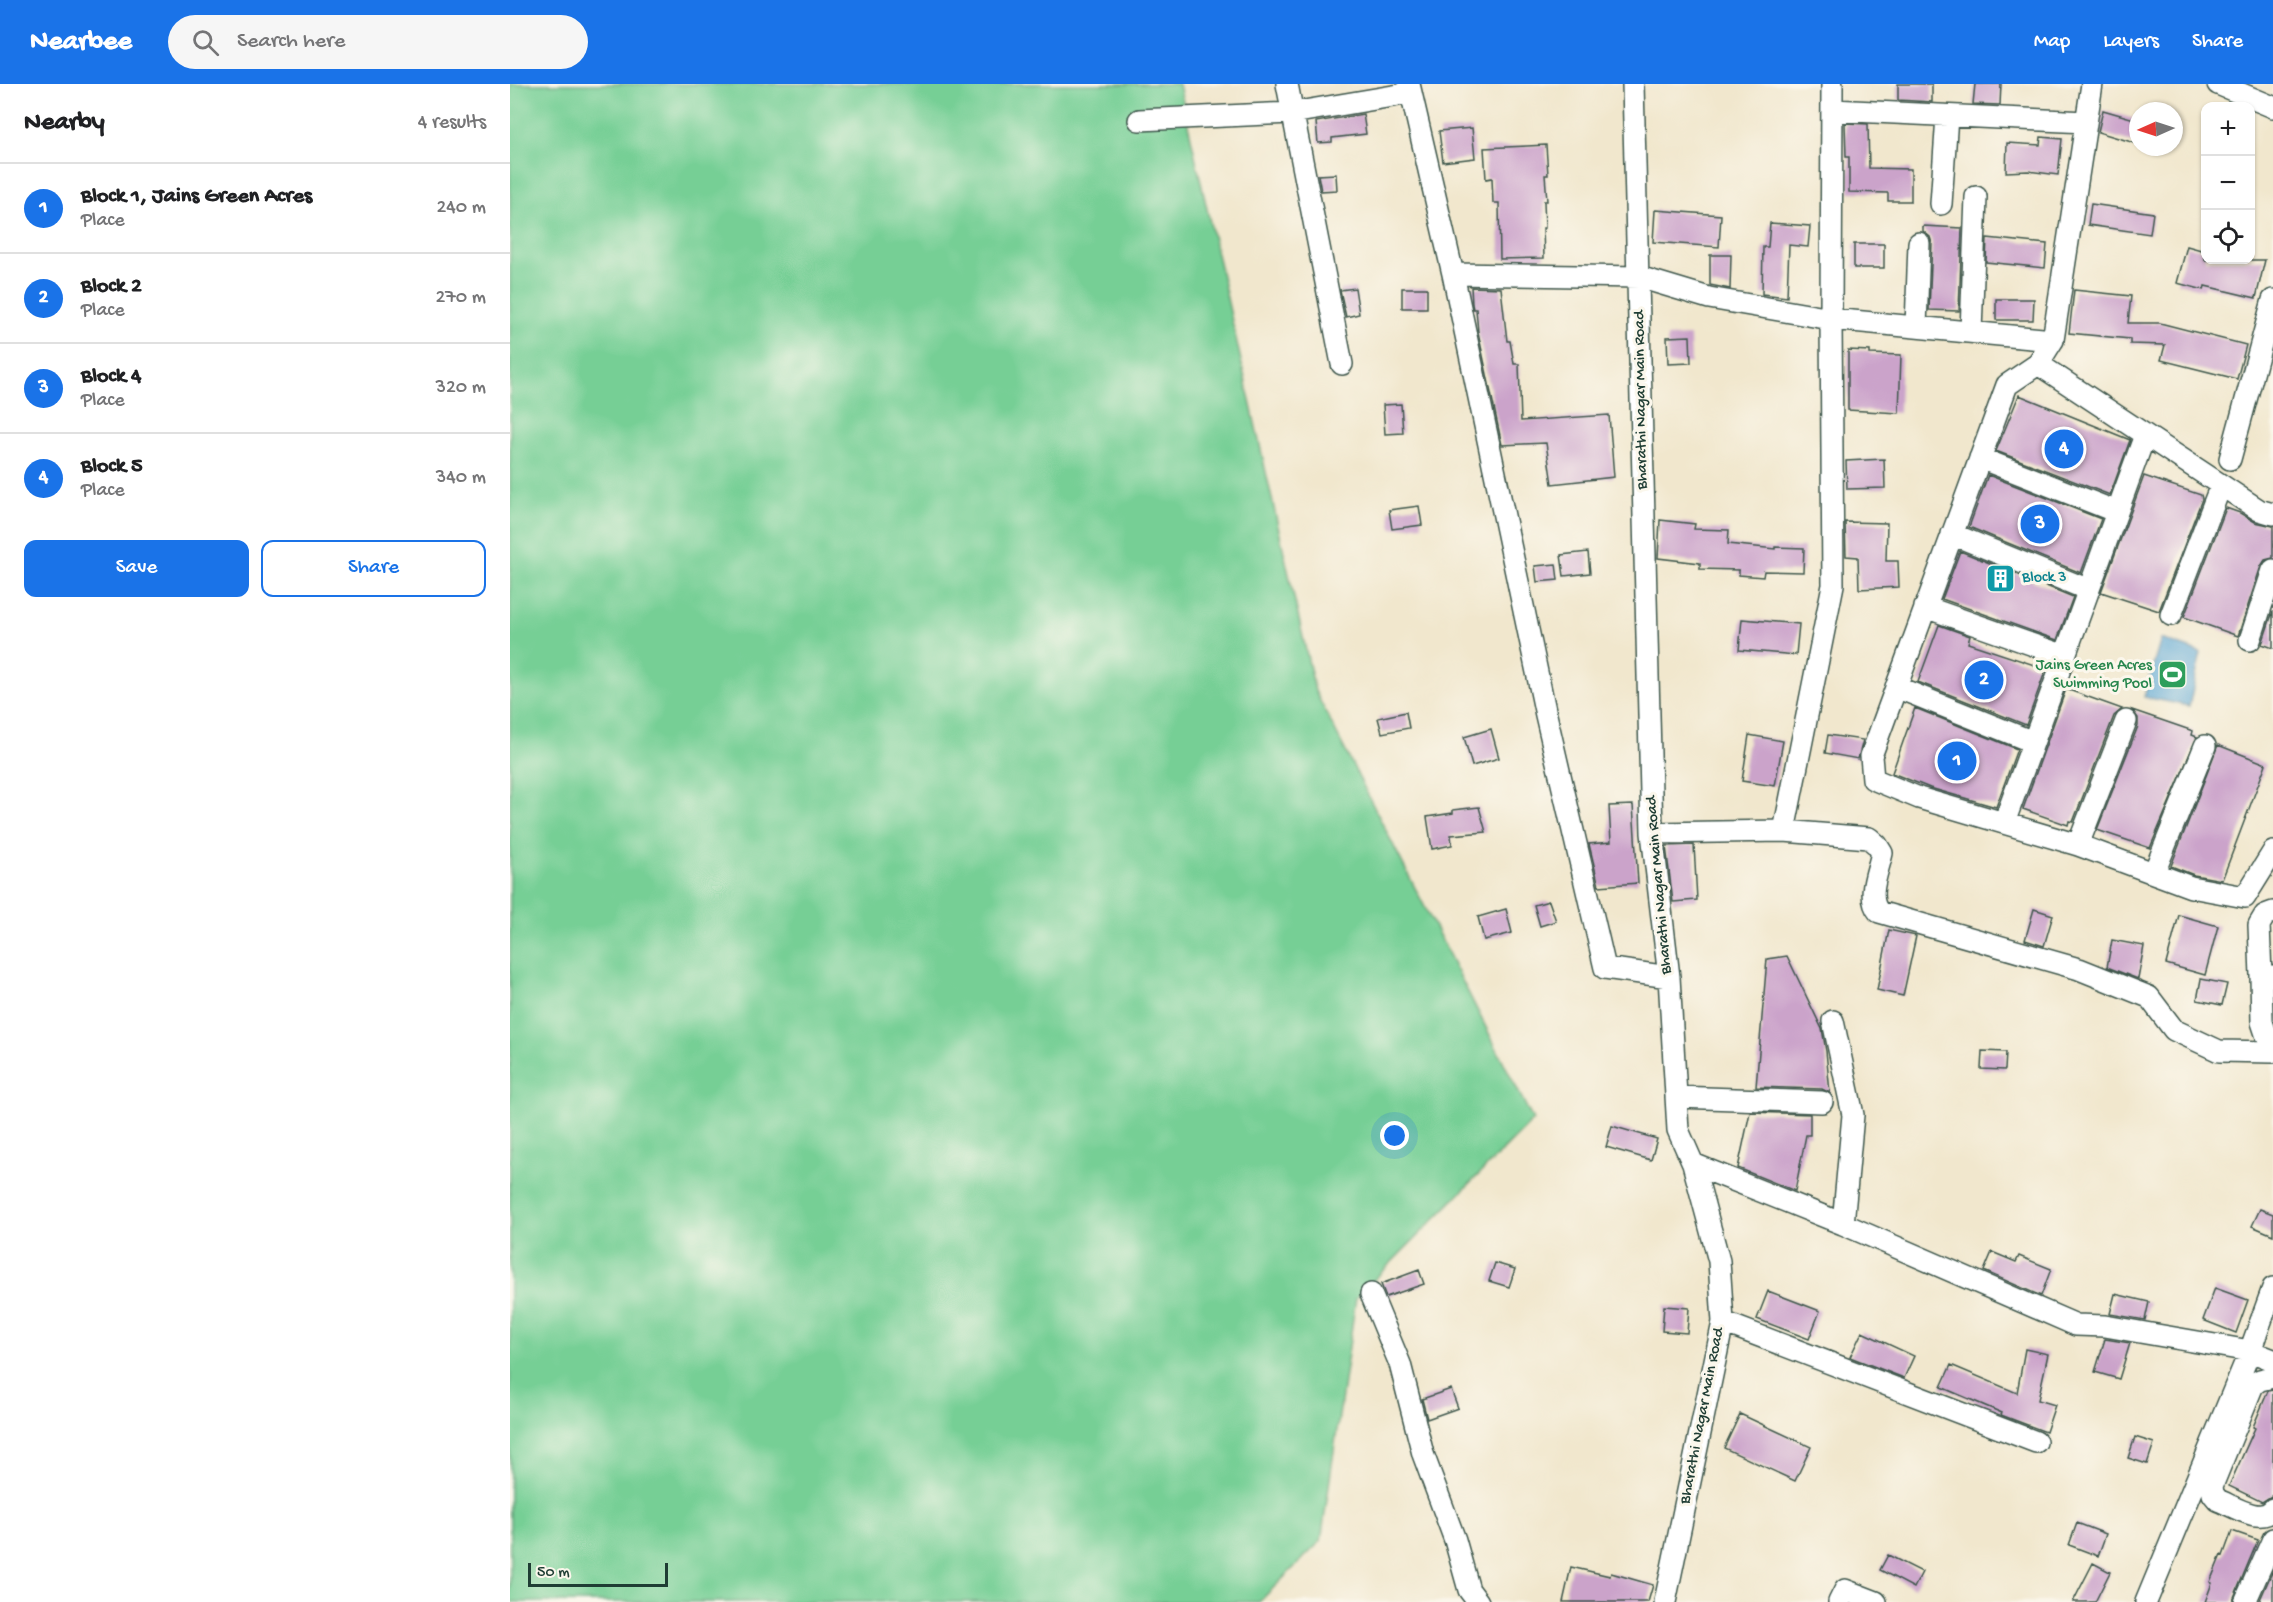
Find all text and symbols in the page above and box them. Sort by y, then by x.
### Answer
search box [168,15,588,69]
text: Nearbee [30,26,132,59]
icon: search [189,26,222,59]
text: Search here [237,29,345,55]
text: Map [2034,30,2070,55]
text: Layers [2103,30,2159,55]
text: Share [2192,30,2243,55]
north arrow [2129,102,2183,156]
map controls [2201,102,2255,264]
button: + [2201,102,2255,156]
text: Nearby [24,108,105,139]
text: 4 results [418,112,486,135]
button: − [2201,156,2255,210]
text: Block 1, Jains Green Acres [81,184,312,210]
text: 1 [39,197,48,220]
text: 240 m [436,197,486,220]
text: Place [81,210,125,233]
button: locate [2201,210,2255,264]
text: Block 2 [81,274,142,300]
text: 2 [39,287,48,310]
text: 270 m [436,287,486,310]
text: Place [81,300,125,323]
street label: Bharathi Nagar Main Road [1631,309,1653,491]
text: Block 4 [81,364,141,390]
text: 3 [38,377,49,400]
text: 320 m [436,377,486,400]
text: Place [81,390,125,413]
pin: 4 [2044,426,2084,472]
text: Block 5 [81,454,143,480]
text: 4 [39,467,48,490]
text: 340 m [436,467,486,490]
text: Place [81,480,125,503]
pin: 3 [2020,502,2060,546]
button: Save [24,540,249,597]
button: Share [261,540,486,597]
building icon: Block 3 [1985,562,2017,594]
place label: Block 3 [2021,569,2067,588]
place label: Jains Green Acres Swimming Pool [2036,657,2153,694]
pin: 2 [1964,658,2004,702]
sports icon: Jains Green Acres Swimming Pool [2157,659,2189,691]
pin: 1 [1938,738,1976,784]
street label: Bharathi Nagar Main Road [1643,793,1677,976]
your location [1380,1121,1409,1150]
street label: Bharathi Nagar Main Road [1676,1325,1730,1507]
scale bar [528,1560,668,1588]
text: 50 m [537,1564,570,1583]

